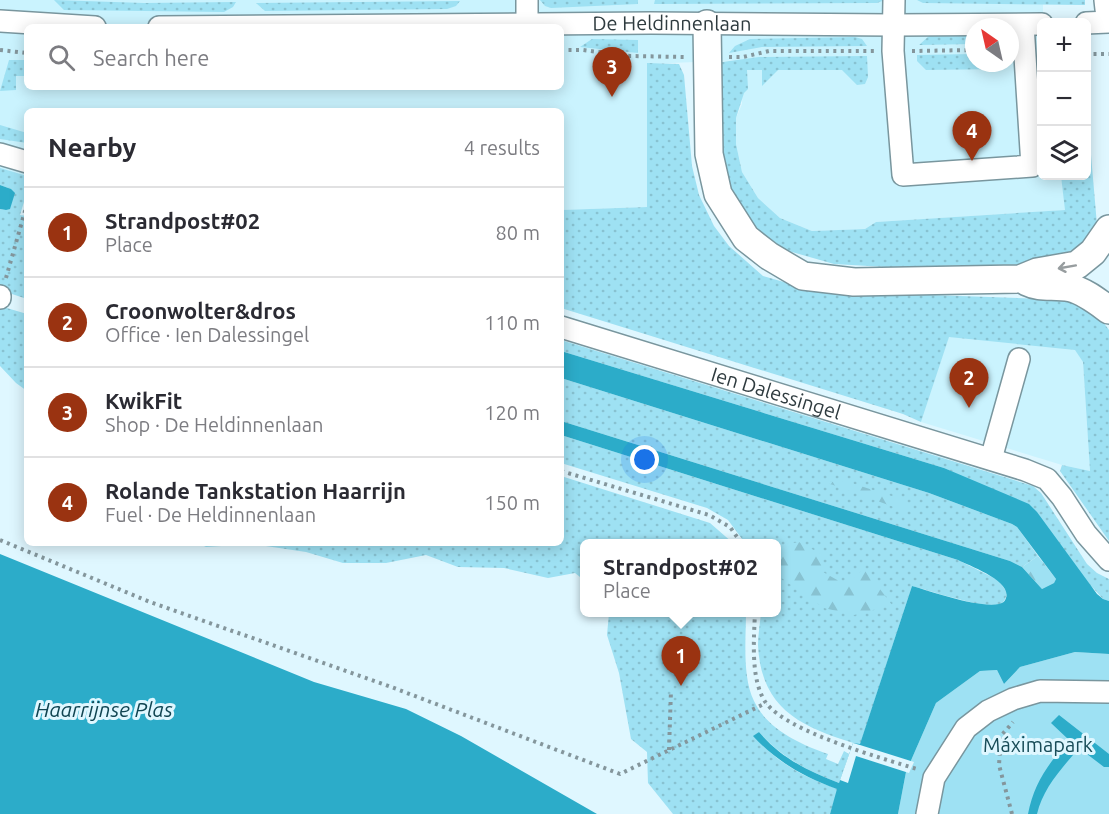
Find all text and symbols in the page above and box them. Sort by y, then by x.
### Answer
street label: De Heldinnenlaan [592,11,752,35]
north arrow [965,18,1019,72]
map controls [1037,18,1091,180]
button: + [1037,18,1091,72]
search box [24,24,564,90]
icon: search [45,41,78,74]
text: Search here [93,45,209,70]
pin: 3 [592,48,632,97]
button: − [1037,72,1091,126]
pin: 4 [952,112,992,161]
button: layers [1037,126,1091,180]
text: Nearby [48,133,136,162]
text: 4 results [464,136,540,159]
text: Strandpost#02 [105,208,260,233]
text: 1 [62,221,73,244]
text: 80 m [496,221,540,244]
text: Place [105,233,153,256]
one-way arrow [1058,262,1078,273]
text: Croonwolter&dros [105,298,296,323]
text: 2 [62,311,73,334]
text: 110 m [484,311,540,334]
text: Office · Ien Dalessingel [105,323,309,346]
pin: 2 [950,358,988,408]
street label: Ien Dalessingel [709,362,844,424]
text: KwikFit [105,388,182,413]
text: 3 [62,401,73,424]
text: 120 m [484,401,540,424]
text: Shop · De Heldinnenlaan [105,413,323,436]
your location [630,445,659,474]
text: Rolande Tankstation Haarrijn [105,478,406,503]
text: 4 [62,491,73,514]
text: 150 m [484,491,540,514]
text: Fuel · De Heldinnenlaan [105,503,316,526]
popup [580,539,781,617]
text: Strandpost#02 [603,554,758,579]
text: Place [603,579,651,602]
pin: 1 [662,636,700,686]
water label: Haarrijnse Plas [35,697,173,721]
park label: Máximapark [983,733,1093,756]

